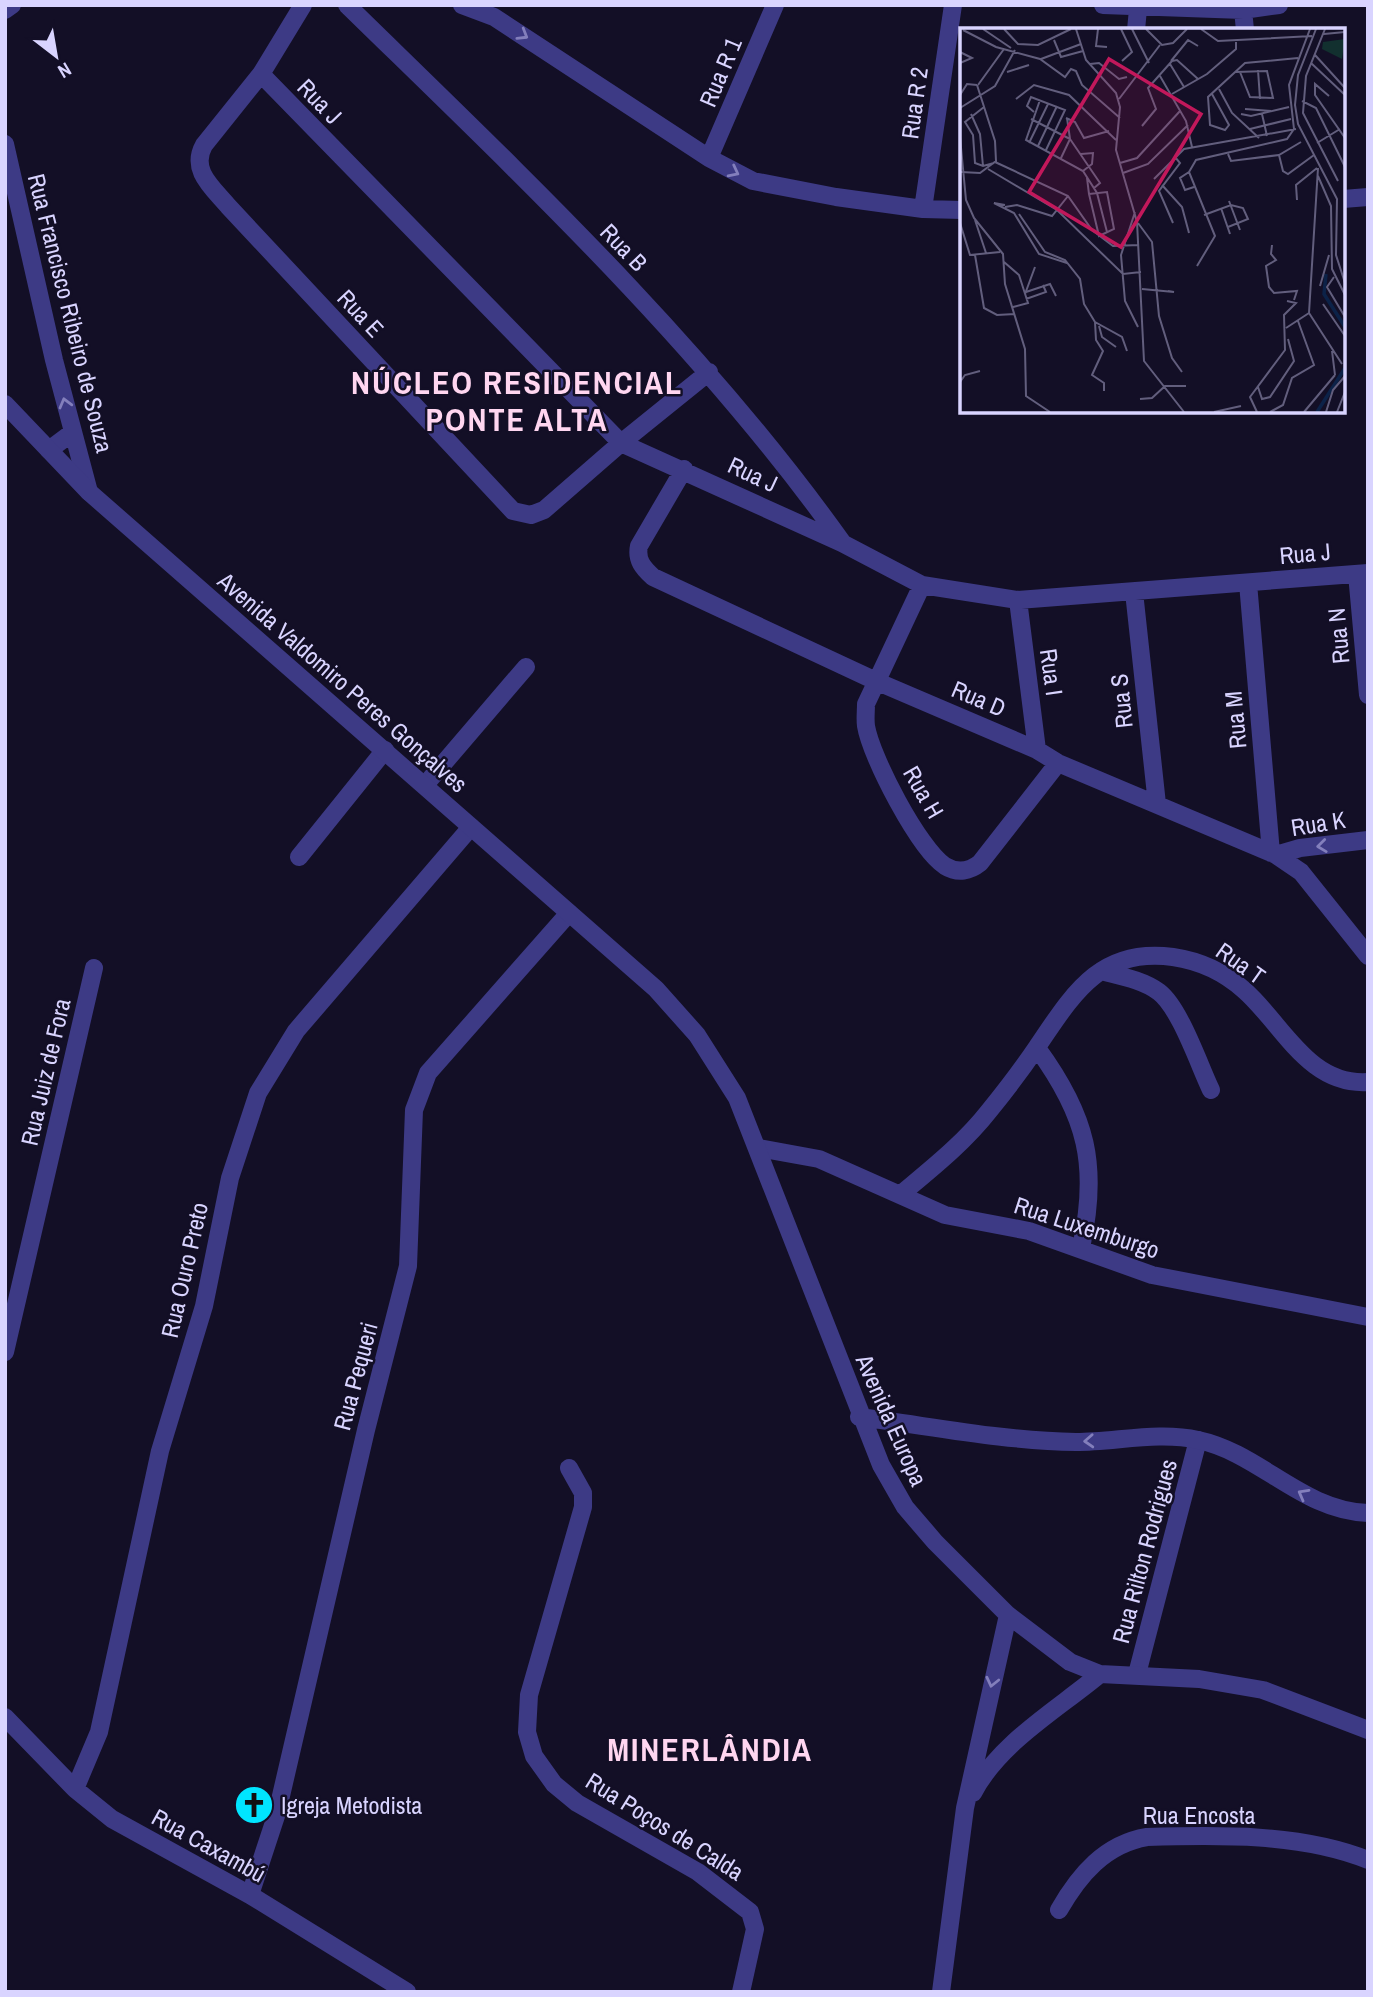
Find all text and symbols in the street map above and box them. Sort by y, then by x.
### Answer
north arrow [21,21,91,91]
one-way arrow [515,26,528,39]
inset map [960,28,1345,413]
street label: Rua R 1 [691,32,749,111]
text: N [53,57,76,85]
street label: Rua R 2 [893,65,935,141]
street label: Rua J [291,71,349,131]
one-way arrow [727,163,739,177]
street label: Rua Francisco Ribeiro de Souza [21,170,121,456]
street label: Rua B [593,216,655,278]
street label: Rua E [331,282,391,344]
district label: NÚCLEO RESIDENCIAL PONTE ALTA [351,361,683,441]
one-way arrow [59,397,73,409]
street label: Rua J [723,449,783,499]
street label: Rua J [1278,535,1332,571]
street label: Avenida Valdomiro Peres Gonçalves [211,564,475,799]
street label: Rua N [1320,607,1356,665]
street label: Rua I [1033,646,1071,698]
street label: Rua D [947,672,1011,724]
street label: Rua S [1102,672,1140,730]
street label: Rua M [1217,690,1253,750]
street label: Rua H [896,760,952,824]
street label: Rua K [1288,803,1348,843]
one-way arrow [1316,838,1327,853]
street label: Rua T [1210,935,1272,991]
street label: Rua Juiz de Fora [13,995,77,1149]
street label: Rua Luxemburgo [1010,1188,1164,1266]
street label: Rua Ouro Preto [153,1199,215,1341]
street label: Rua Pequeri [325,1318,385,1434]
street label: Avenida Europa [848,1348,935,1491]
one-way arrow [1084,1433,1095,1448]
street label: Rua Rilton Rodrigues [1104,1455,1184,1647]
one-way arrow [1298,1489,1311,1502]
one-way arrow [986,1676,1001,1688]
district label: MINERLÂNDIA [607,1728,813,1771]
street label: Rua Poços de Calda [580,1765,750,1887]
church icon: Igreja Metodista [233,1784,275,1826]
place label: Igreja Metodista [281,1789,422,1821]
street label: Rua Encosta [1143,1799,1255,1831]
street label: Rua Caxambú [146,1801,272,1889]

